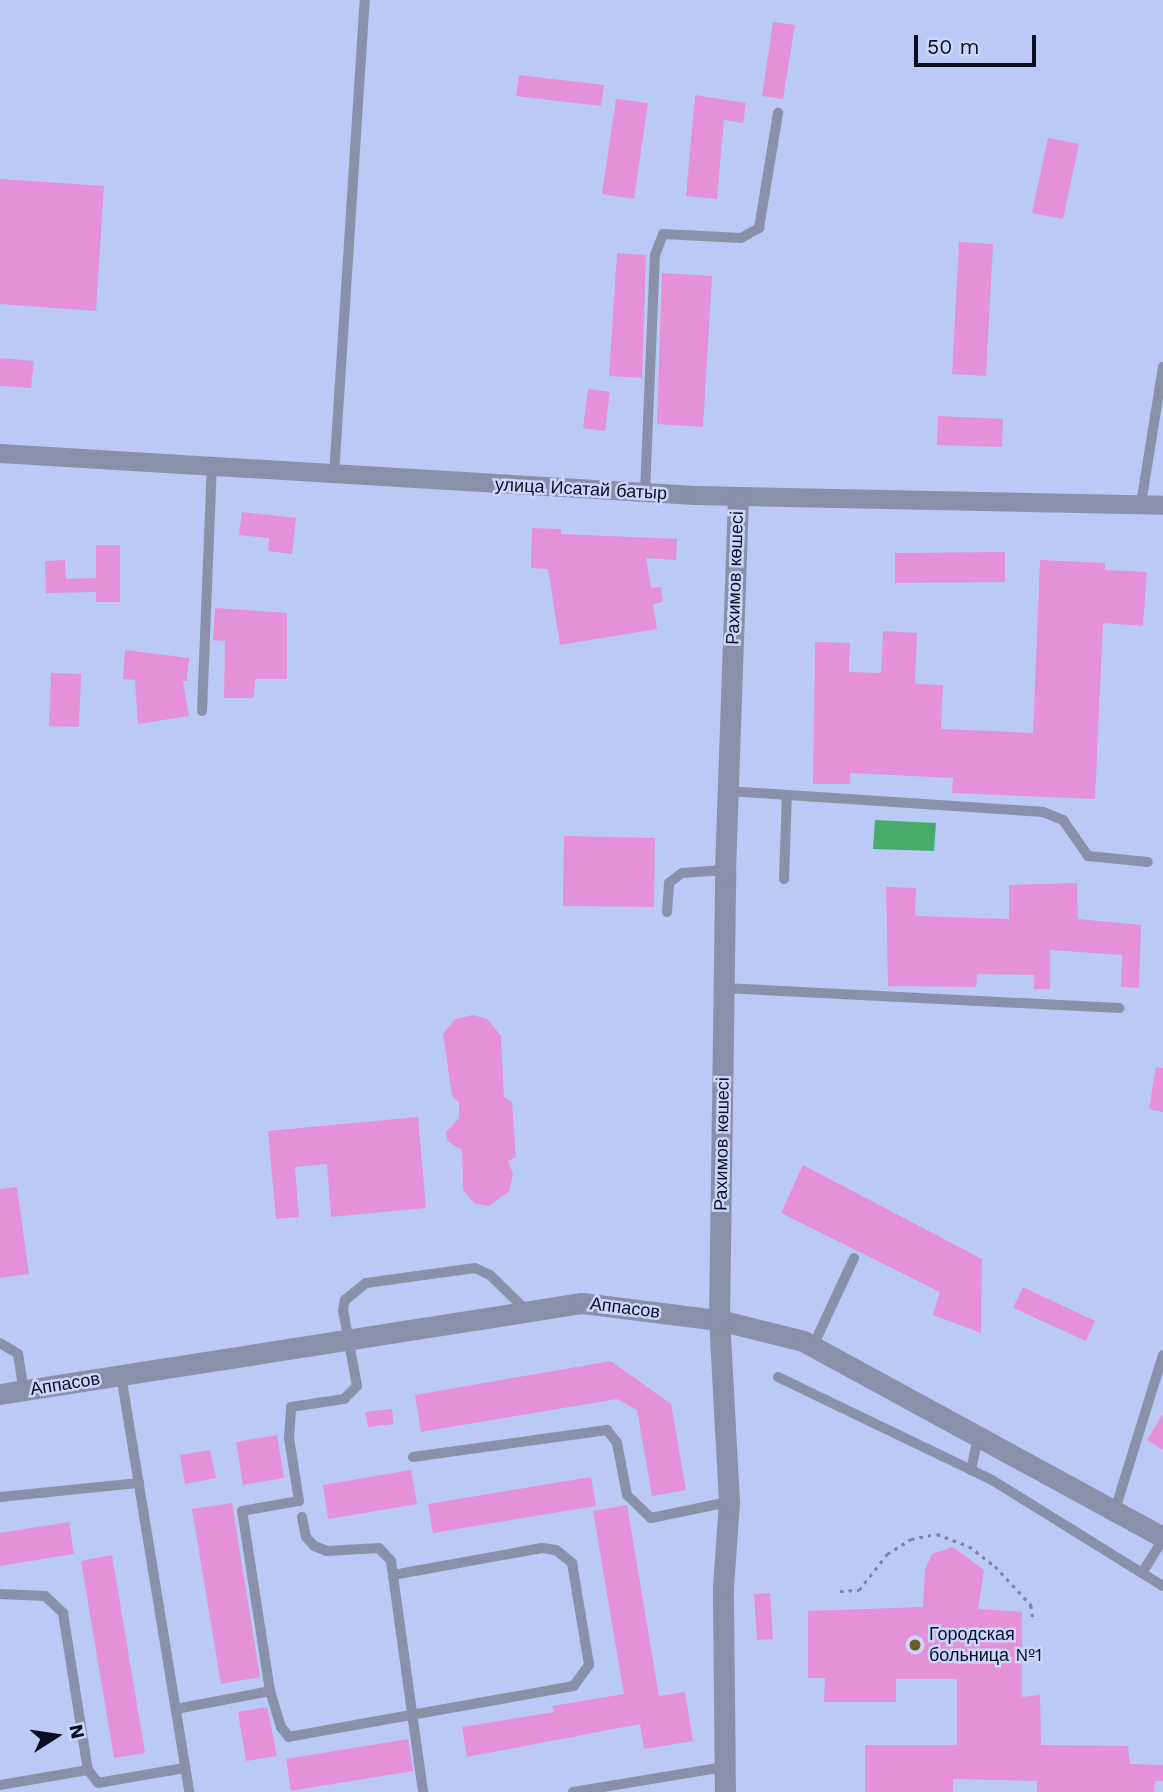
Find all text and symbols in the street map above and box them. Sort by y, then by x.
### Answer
scale bar [918,21,1040,65]
text: 50 m [927,34,979,59]
street label: улица Исатай батыр [494,474,668,504]
street label: Рахимов көшесі [722,511,748,645]
street label: Рахимов көшесі [710,1077,734,1211]
street label: Аппасов [589,1293,661,1323]
street label: Аппасов [29,1368,101,1400]
place label: Городская больница №1 [929,1624,1042,1666]
marker: Городская больница №1 [907,1637,923,1653]
north arrow [21,1701,91,1771]
text: N [64,1722,90,1741]

